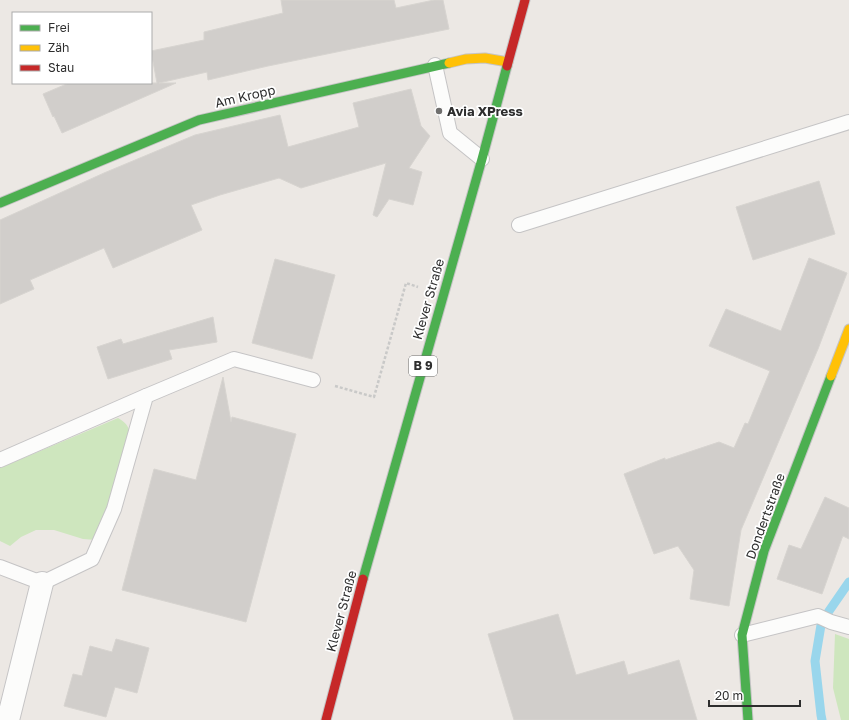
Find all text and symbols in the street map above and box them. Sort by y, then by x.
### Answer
legend [12,12,152,84]
text: Frei [48,20,70,35]
text: Zäh [48,40,69,55]
text: Stau [48,60,74,75]
street label: Am Kropp [213,81,277,111]
place label: Avia XPress [447,103,523,119]
marker: Avia XPress [434,106,444,116]
street label: Klever Straße [409,257,447,341]
road number: B 9 [409,356,437,376]
street label: Dondertstraße [742,471,788,561]
street label: Klever Straße [322,569,360,653]
scale bar [709,682,800,708]
text: 20 m [715,688,743,703]

